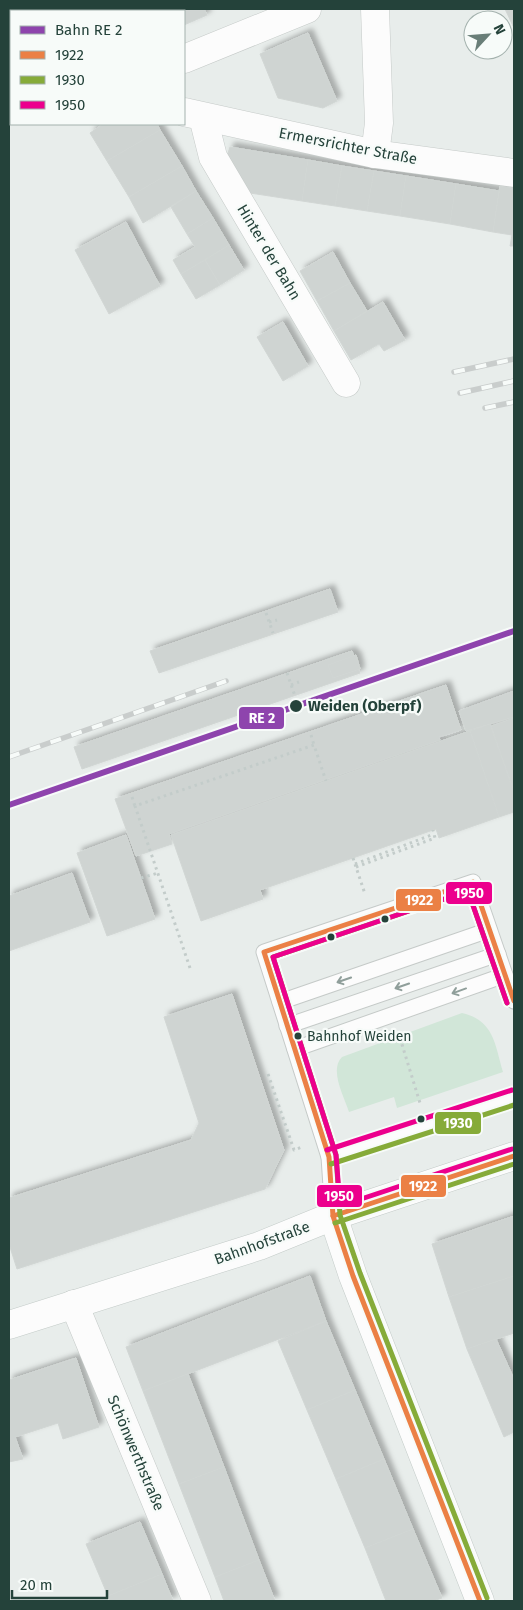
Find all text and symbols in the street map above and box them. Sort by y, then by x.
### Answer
legend [10,10,185,125]
north arrow [463,10,513,60]
text: Bahn RE 2 [55,21,122,39]
text: N [490,22,509,37]
text: 1922 [55,46,84,64]
text: 1930 [55,71,85,89]
text: 1950 [55,96,85,114]
street label: Ermersrichter Straße [277,124,419,168]
street label: Hinter der Bahn [233,201,305,303]
place label: Weiden (Oberpf) [308,697,422,715]
marker: Weiden (Oberpf) [288,698,304,714]
line badge: RE 2 [238,706,285,730]
text: RE 2 [249,710,275,727]
line badge: 1950 [445,881,493,905]
text: 1950 [454,885,484,902]
line badge: 1922 [395,888,442,912]
text: 1922 [405,892,433,909]
unlabelled marker [380,914,390,924]
unlabelled marker [326,932,336,942]
one-way arrow [336,976,352,986]
one-way arrow [394,982,410,992]
one-way arrow [452,987,467,996]
place label: Bahnhof Weiden [307,1028,412,1045]
marker: Bahnhof Weiden [293,1031,303,1041]
line badge: 1930 [434,1111,482,1135]
unlabelled marker [416,1114,426,1124]
text: 1930 [443,1115,473,1132]
line badge: 1922 [400,1174,447,1198]
text: 1922 [409,1178,437,1195]
line badge: 1950 [316,1184,363,1208]
text: 1950 [324,1188,354,1205]
street label: Bahnhofstraße [212,1217,312,1269]
street label: Schönwerthstraße [104,1393,168,1513]
scale bar [12,1568,108,1600]
text: 20 m [20,1576,53,1594]

